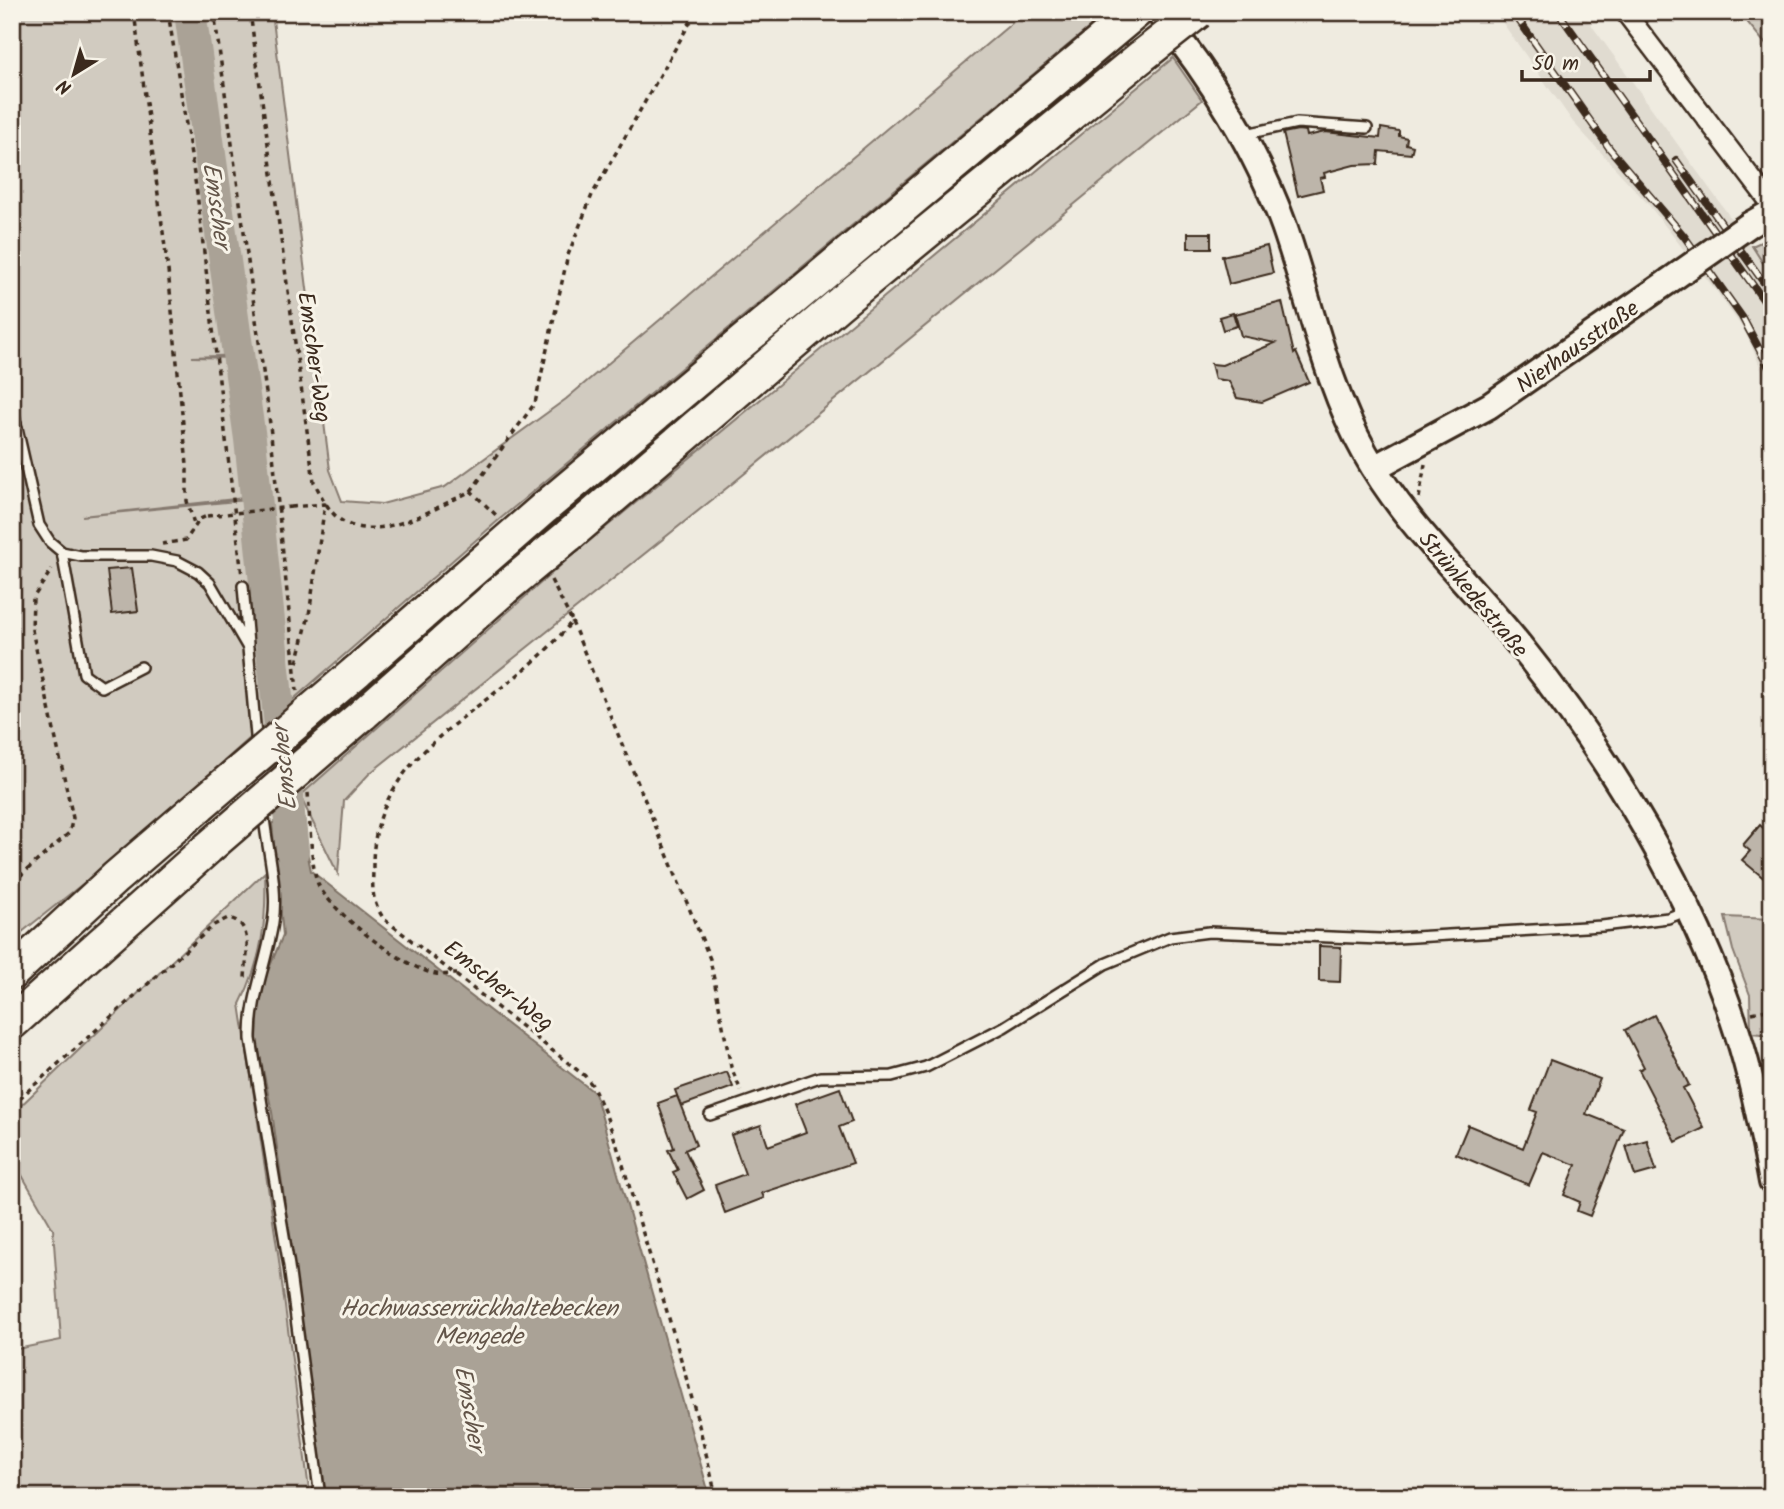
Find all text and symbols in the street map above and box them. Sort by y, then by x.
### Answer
north arrow [38,38,108,108]
scale bar [1522,38,1649,82]
text: 50 m [1532,48,1579,81]
text: N [51,70,79,102]
water label: Emscher [190,160,241,255]
street label: Emscher-Weg [286,289,340,425]
street label: Nierhausstraße [1509,292,1647,404]
street label: Strünkedestraße [1409,524,1536,667]
water label: Emscher [261,718,309,812]
street label: Emscher-Weg [435,932,561,1041]
water label: Hochwasserrückhaltebecken Mengede [340,1290,620,1357]
water label: Emscher [442,1363,496,1459]

